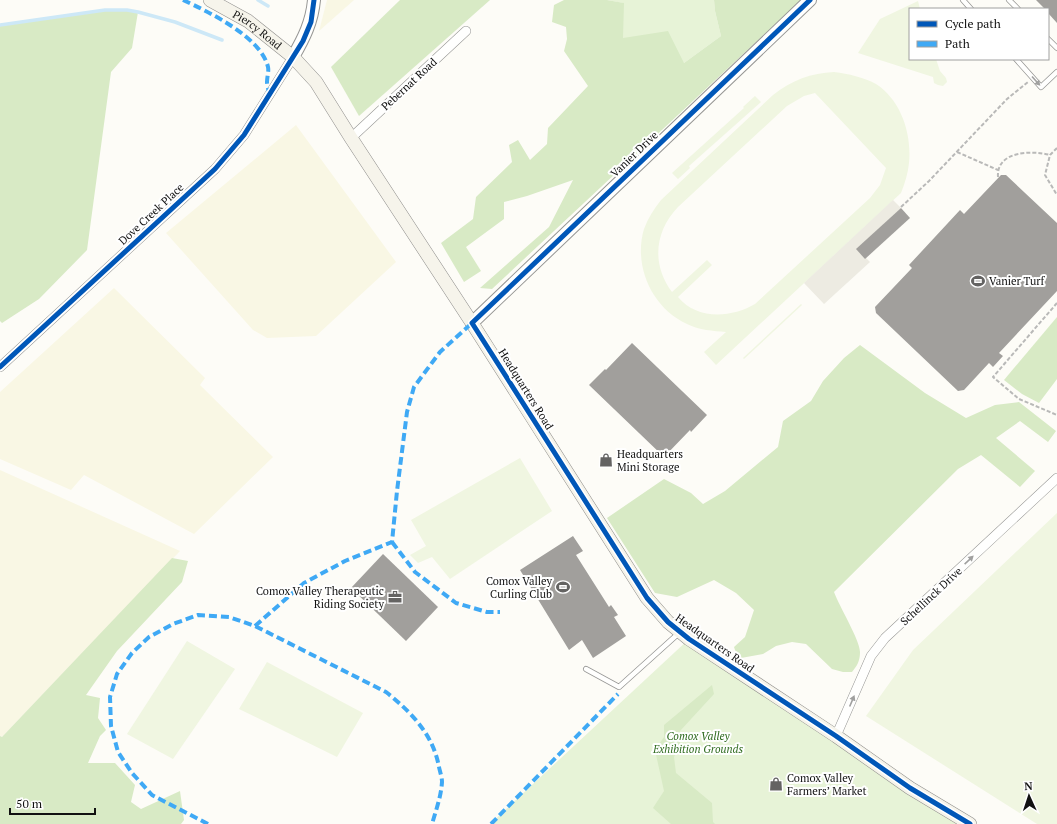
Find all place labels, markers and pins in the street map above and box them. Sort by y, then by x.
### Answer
sports icon: Vanier Turf [970,273,986,289]
place label: Vanier Turf [989,274,1045,288]
place label: Headquarters Mini Storage [617,447,683,474]
shop icon: Headquarters Mini Storage [598,452,614,468]
place label: Comox Valley Curling Club [486,574,552,601]
sports icon: Comox Valley Curling Club [555,579,571,595]
place label: Comox Valley Therapeutic Riding Society [256,584,384,611]
office icon: Comox Valley Therapeutic Riding Society [387,589,403,605]
place label: Comox Valley Farmers’ Market [787,771,867,798]
shop icon: Comox Valley Farmers’ Market [768,776,784,792]

